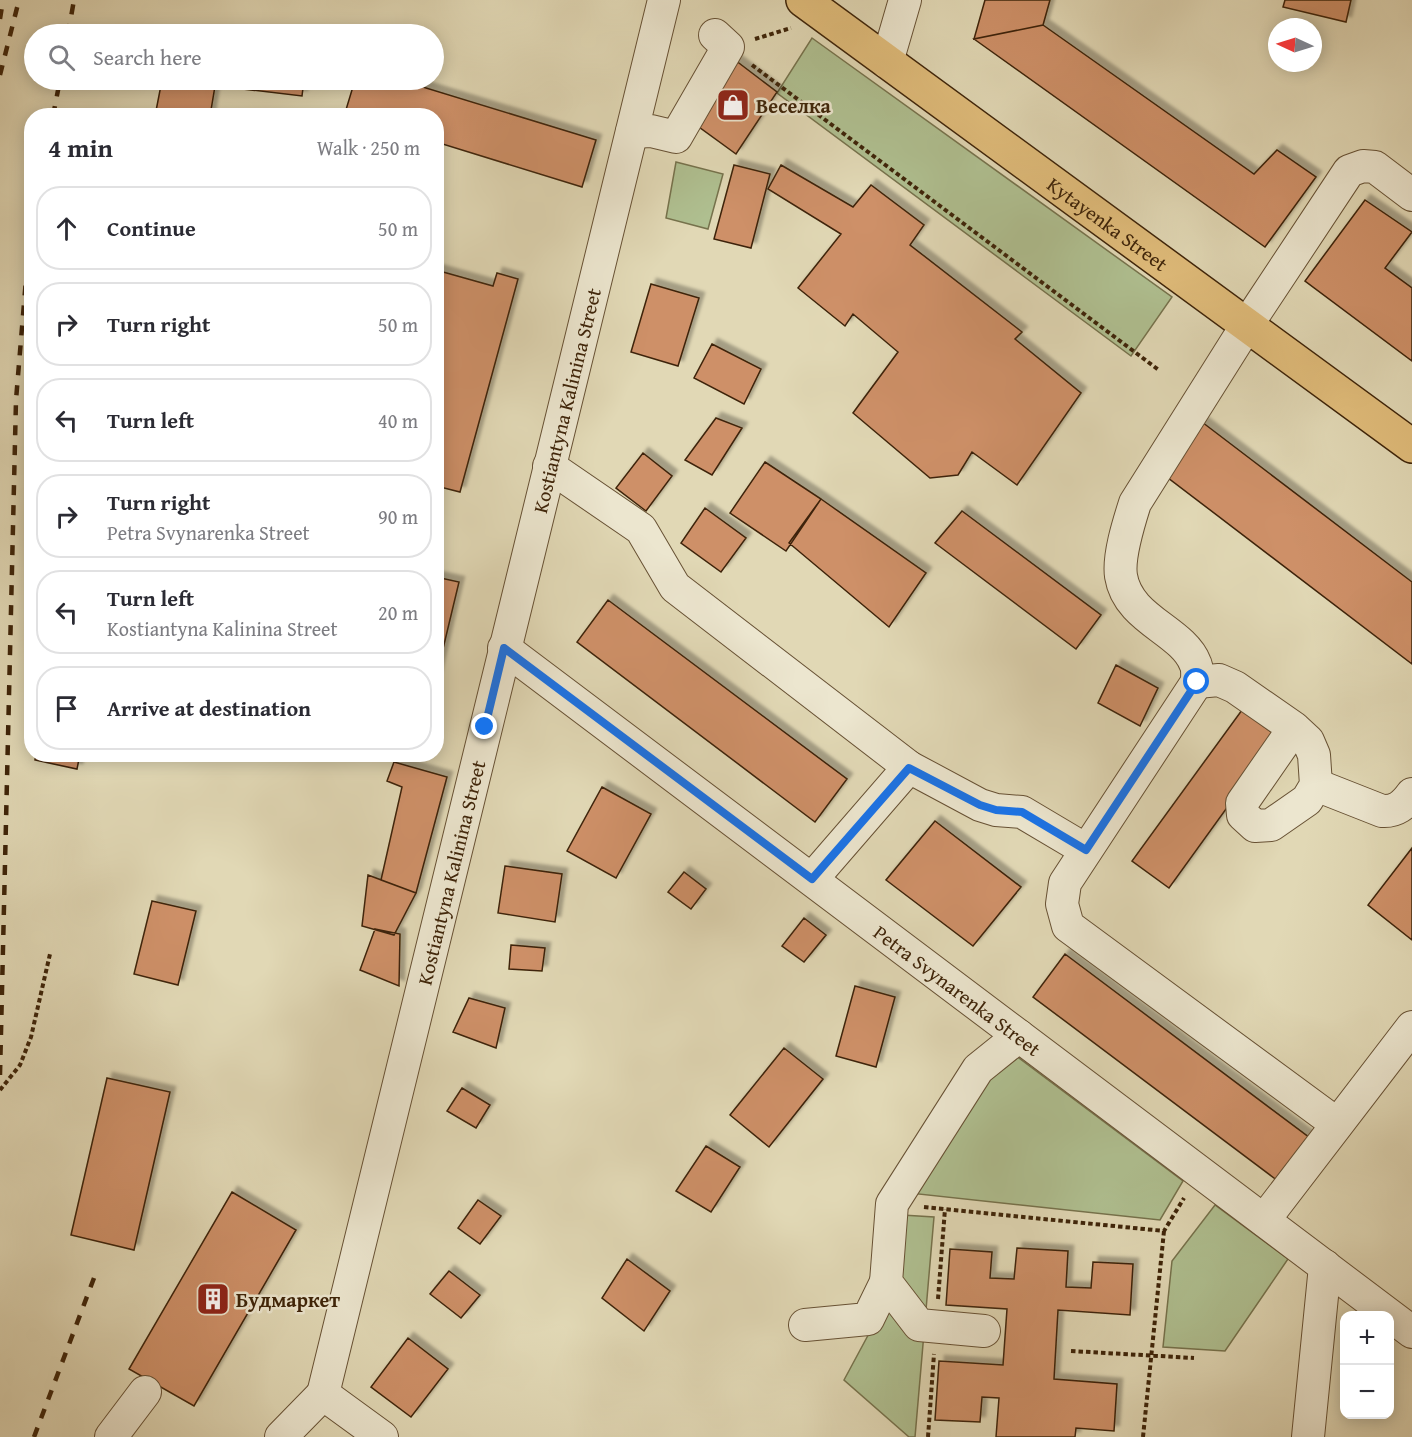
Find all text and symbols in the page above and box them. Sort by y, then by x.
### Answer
north arrow [1268,18,1322,72]
search box [24,24,444,90]
icon: search [45,41,78,74]
text: Search here [93,41,202,73]
shop icon: Веселка [715,87,751,123]
place label: Веселка [756,91,831,120]
text: 4 min [48,128,113,167]
text: Walk · 250 m [317,133,420,162]
street label: Kytayenka Street [1042,169,1174,277]
icon: ahead [50,212,83,245]
text: Continue [107,212,196,244]
text: 50 m [378,214,418,243]
street label: Kostiantyna Kalinina Street [525,285,608,516]
icon: right [50,308,83,341]
text: Turn right [107,308,210,340]
text: 50 m [378,310,418,339]
icon: left [50,404,83,437]
text: Turn left [107,404,194,436]
text: 40 m [378,406,418,435]
text: Turn right [107,486,210,518]
icon: right [50,500,83,533]
text: 90 m [378,502,418,531]
text: Petra Svynarenka Street [107,518,310,547]
text: Turn left [107,582,194,614]
icon: left [50,596,83,629]
text: 20 m [378,598,418,627]
text: Kostiantyna Kalinina Street [107,614,338,643]
route start [1183,668,1209,694]
icon: arrive [50,692,83,725]
text: Arrive at destination [107,692,311,724]
route end [471,713,497,739]
street label: Kostiantyna Kalinina Street [409,757,492,988]
street label: Petra Svynarenka Street [868,917,1047,1062]
building icon: Будмаркет [195,1281,231,1317]
place label: Будмаркет [236,1285,340,1314]
map controls [1340,1311,1394,1419]
button: + [1340,1311,1394,1365]
button: − [1340,1365,1394,1419]

